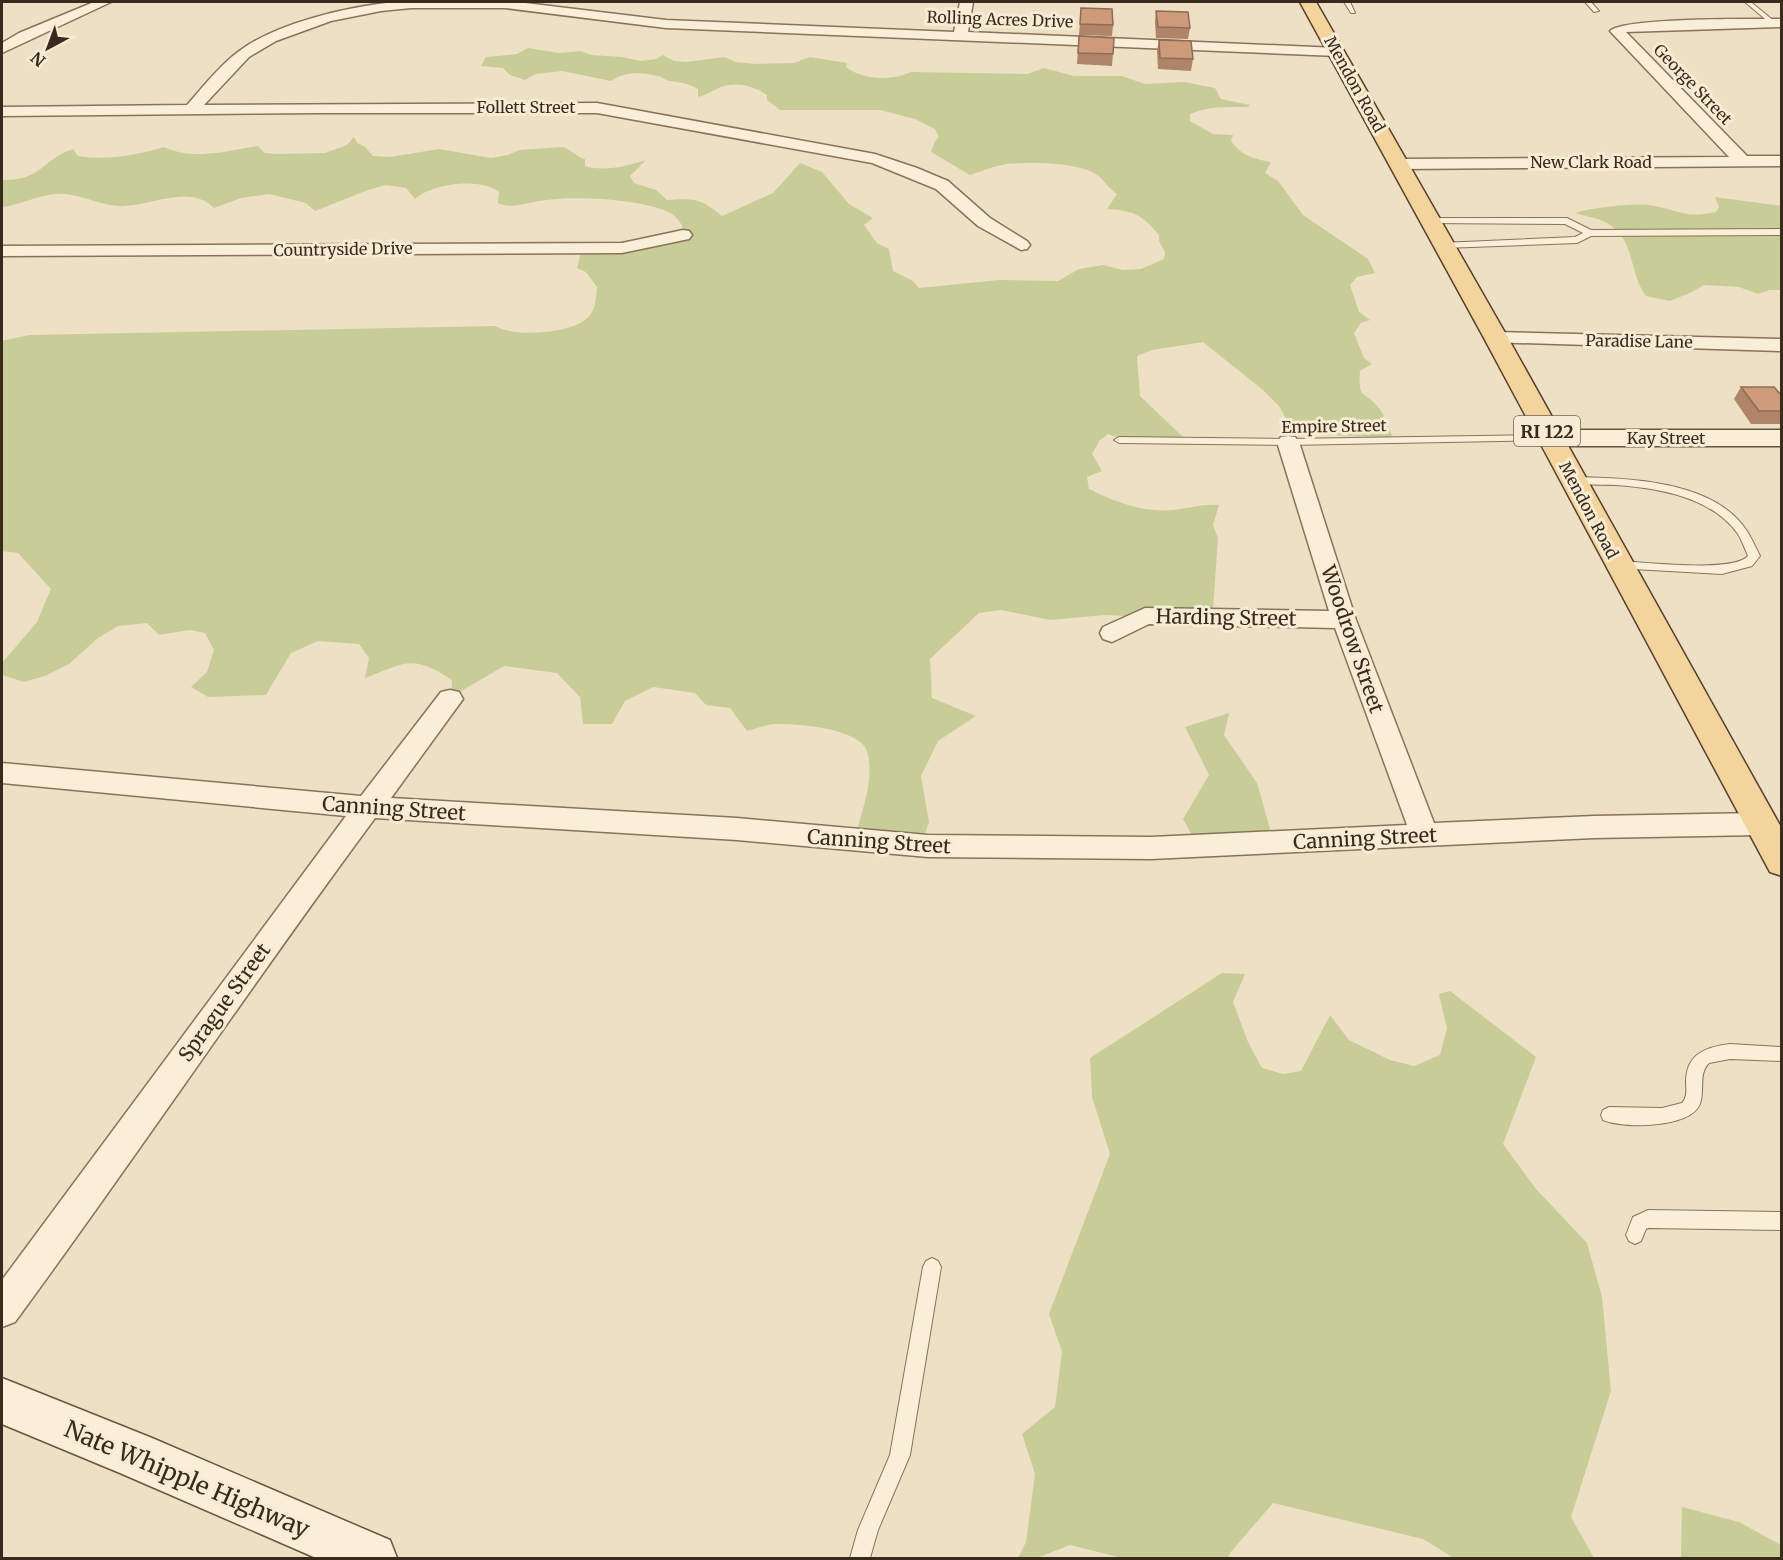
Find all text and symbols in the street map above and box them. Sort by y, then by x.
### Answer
street label: Rolling Acres Drive [926,6,1074,32]
north arrow [18,18,78,78]
street label: Mendon Road [1320,32,1390,136]
street label: George Street [1650,40,1737,129]
text: N [27,47,49,71]
street label: Follett Street [477,97,576,117]
street label: New Clark Road [1530,152,1652,172]
street label: Countryside Drive [273,238,413,260]
street label: Paradise Lane [1585,330,1693,352]
street label: Empire Street [1281,415,1388,437]
road number: RI 122 [1514,416,1580,446]
street label: Kay Street [1627,428,1706,448]
street label: Mendon Road [1555,458,1623,562]
street label: Woodrow Street [1316,561,1390,716]
street label: Harding Street [1155,603,1297,631]
street label: Canning Street [321,791,467,826]
street label: Canning Street [1292,822,1438,854]
street label: Canning Street [806,824,952,859]
street label: Sprague Street [173,938,275,1066]
street label: Nate Whipple Highway [60,1413,314,1545]

